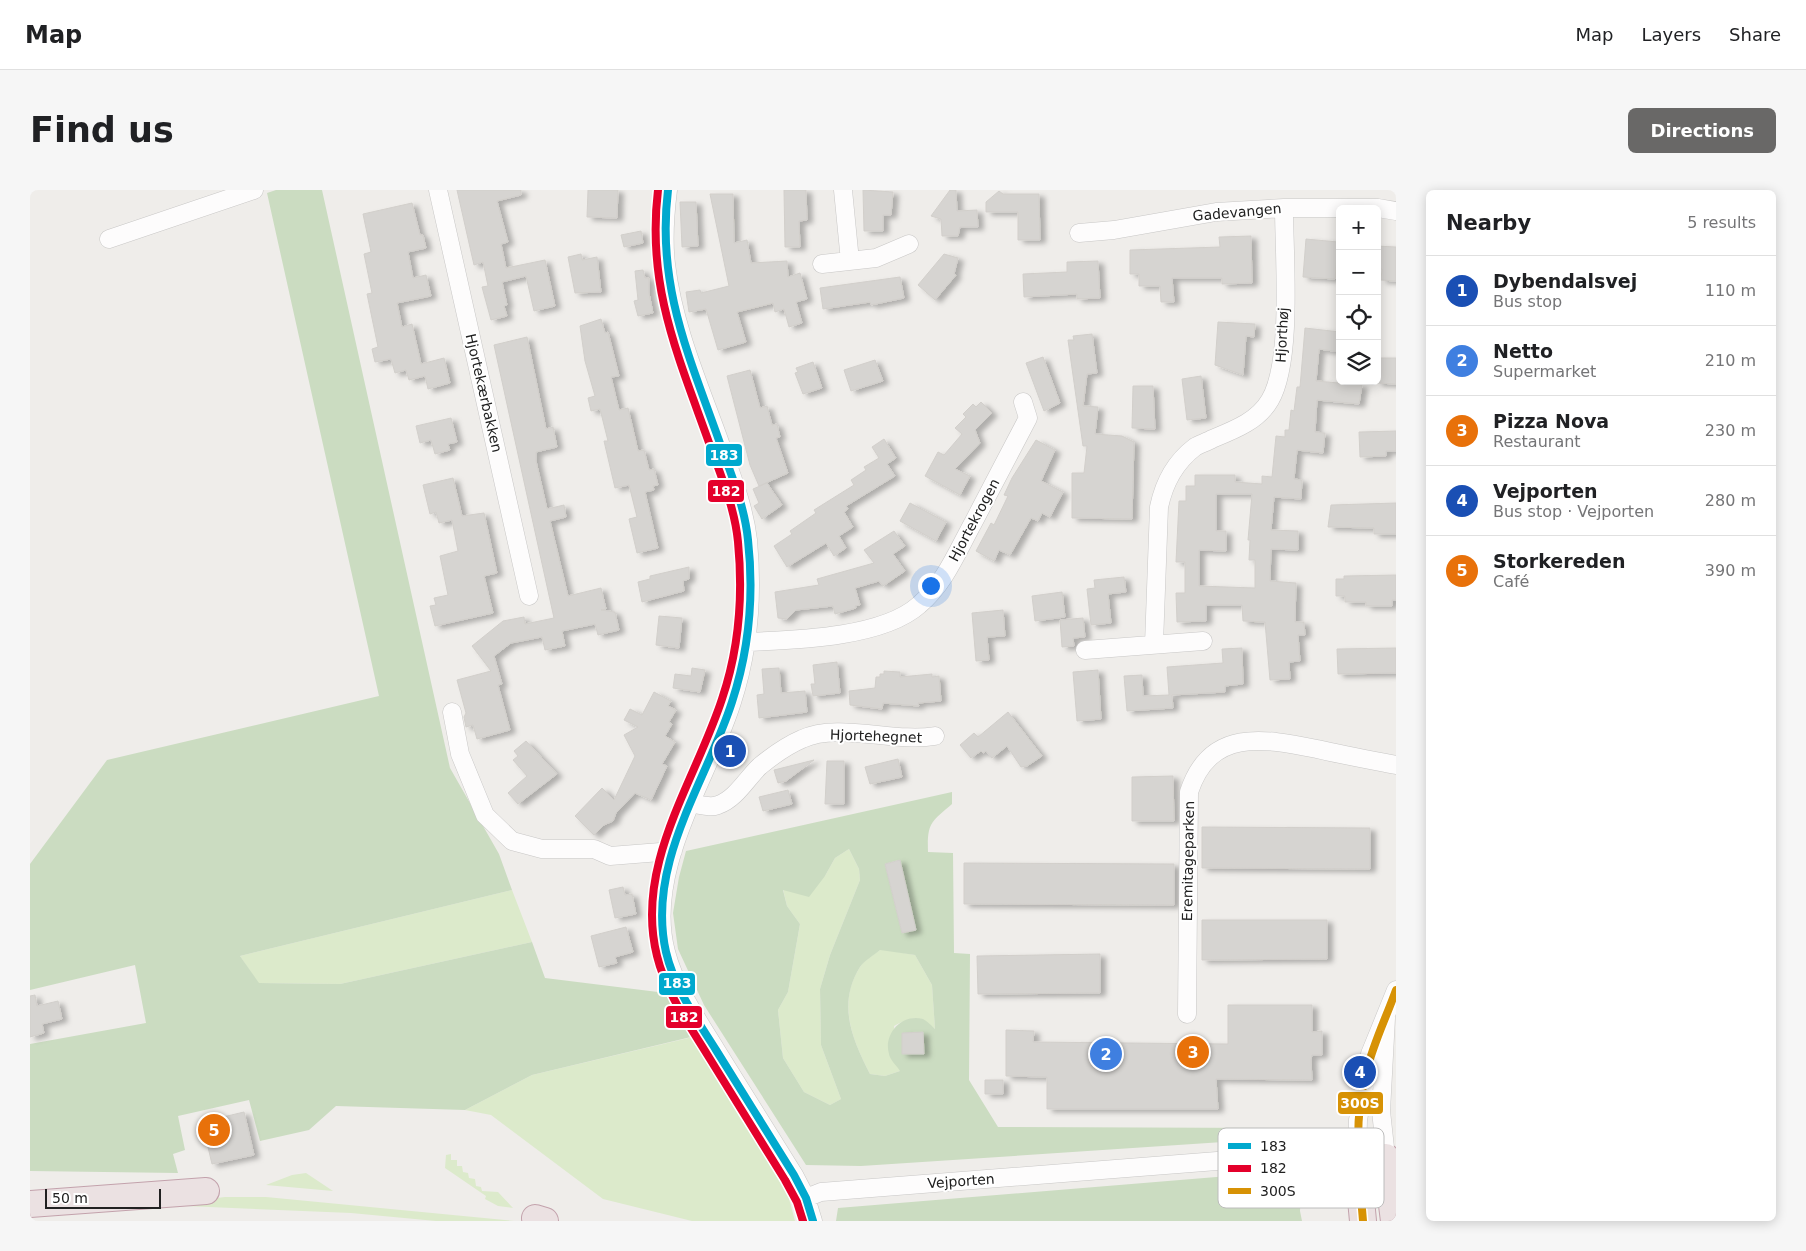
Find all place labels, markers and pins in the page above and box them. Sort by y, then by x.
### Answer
pin: 1 [714,732,746,770]
pin: 3 [1177,1033,1209,1071]
pin: 2 [1090,1035,1122,1073]
pin: 4 [1344,1053,1376,1091]
pin: 5 [198,1111,230,1149]

